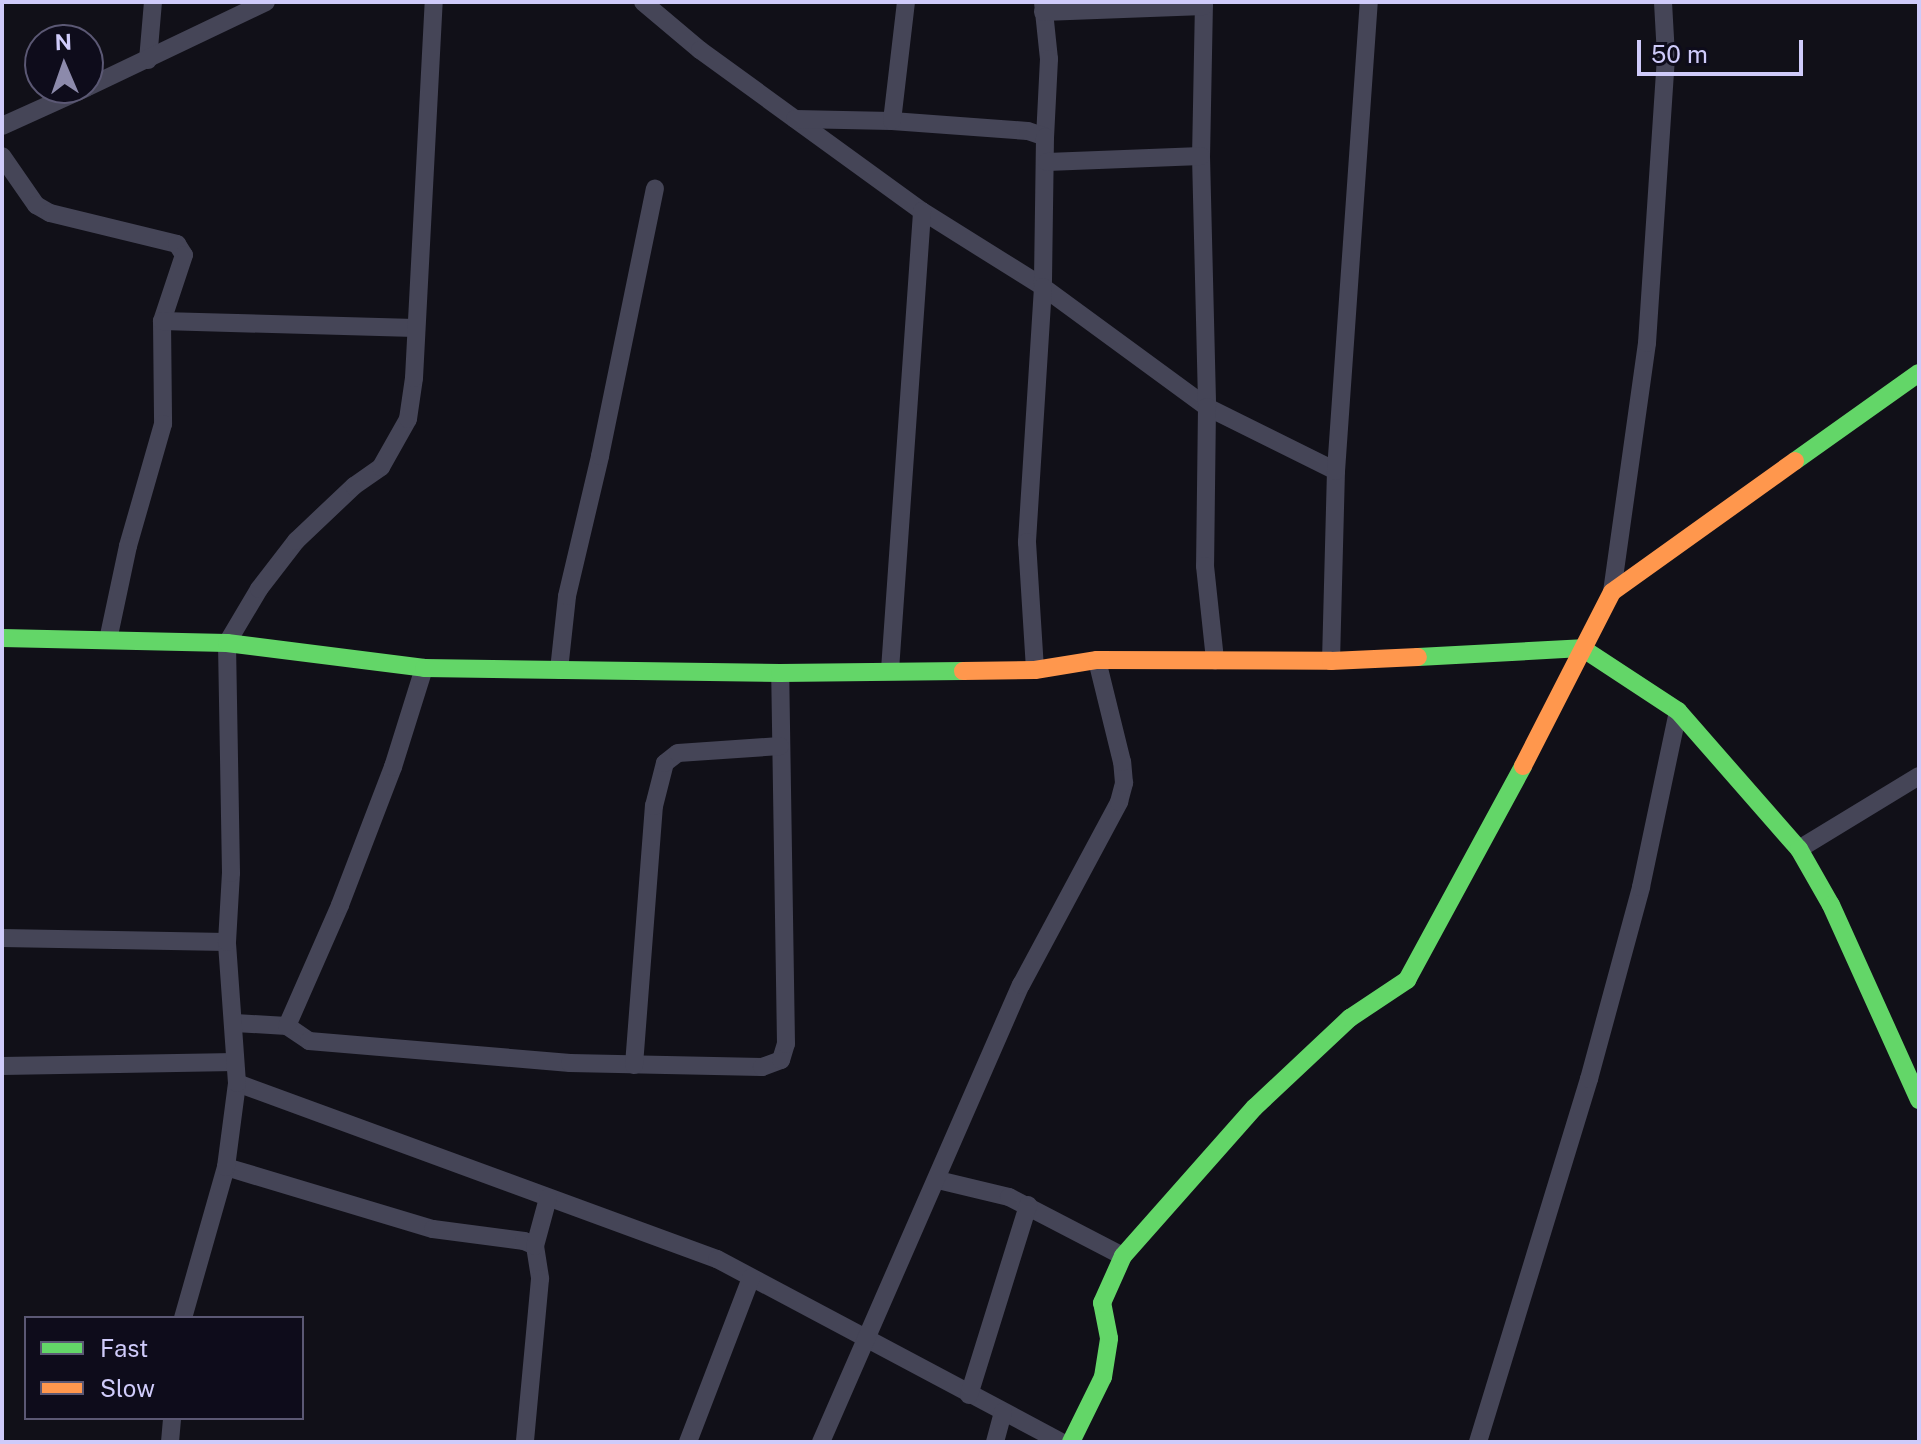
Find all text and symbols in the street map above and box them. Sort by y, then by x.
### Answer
north arrow [24,24,104,104]
scale bar [1641,24,1807,74]
text: N [54,29,72,55]
text: 50 m [1651,40,1708,68]
legend [24,1316,304,1420]
text: Fast [100,1334,148,1362]
text: Slow [100,1374,155,1402]

